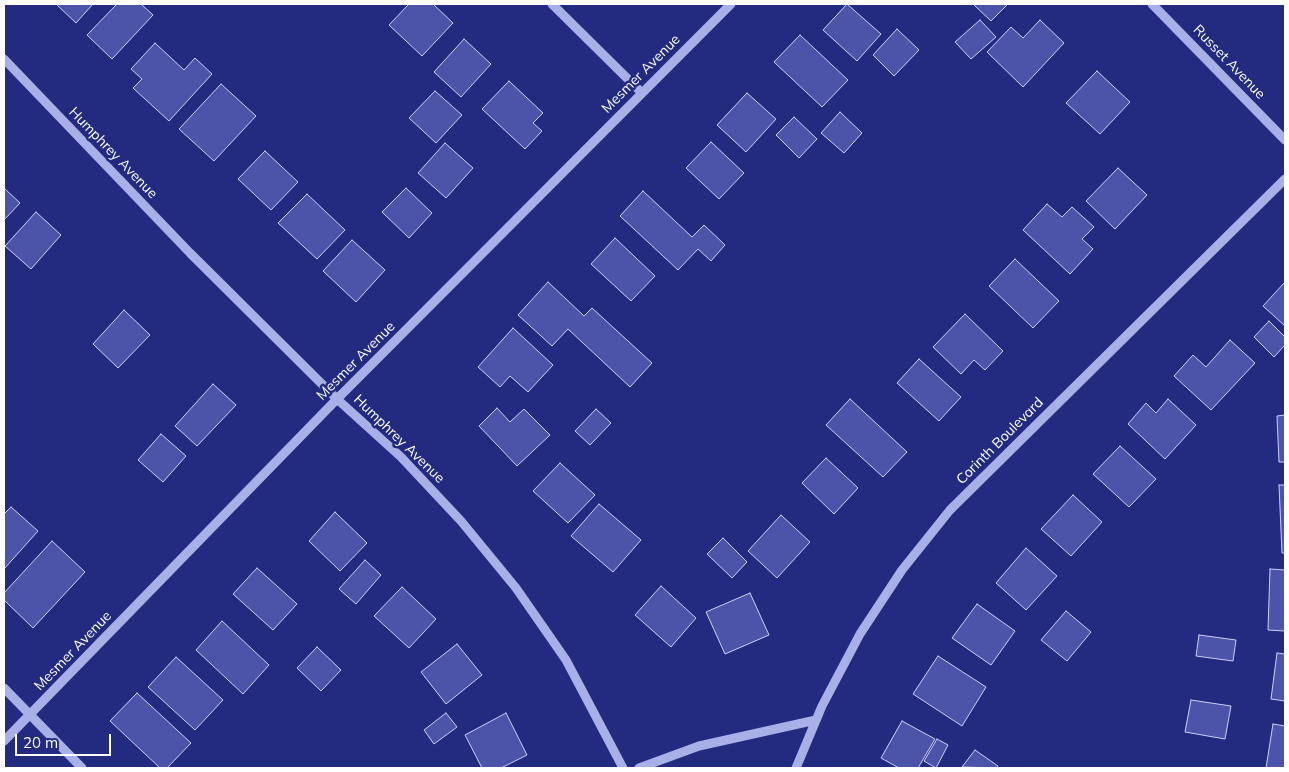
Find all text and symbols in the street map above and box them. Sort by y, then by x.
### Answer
street label: Russet Avenue [1189,21,1269,103]
street label: Mesmer Avenue [598,31,684,117]
street label: Humphrey Avenue [65,104,161,202]
street label: Mesmer Avenue [313,318,399,404]
street label: Humphrey Avenue [350,391,448,487]
street label: Corinth Boulevard [953,394,1047,488]
street label: Mesmer Avenue [31,608,115,694]
scale bar [18,724,114,756]
text: 20 m [23,733,58,752]

